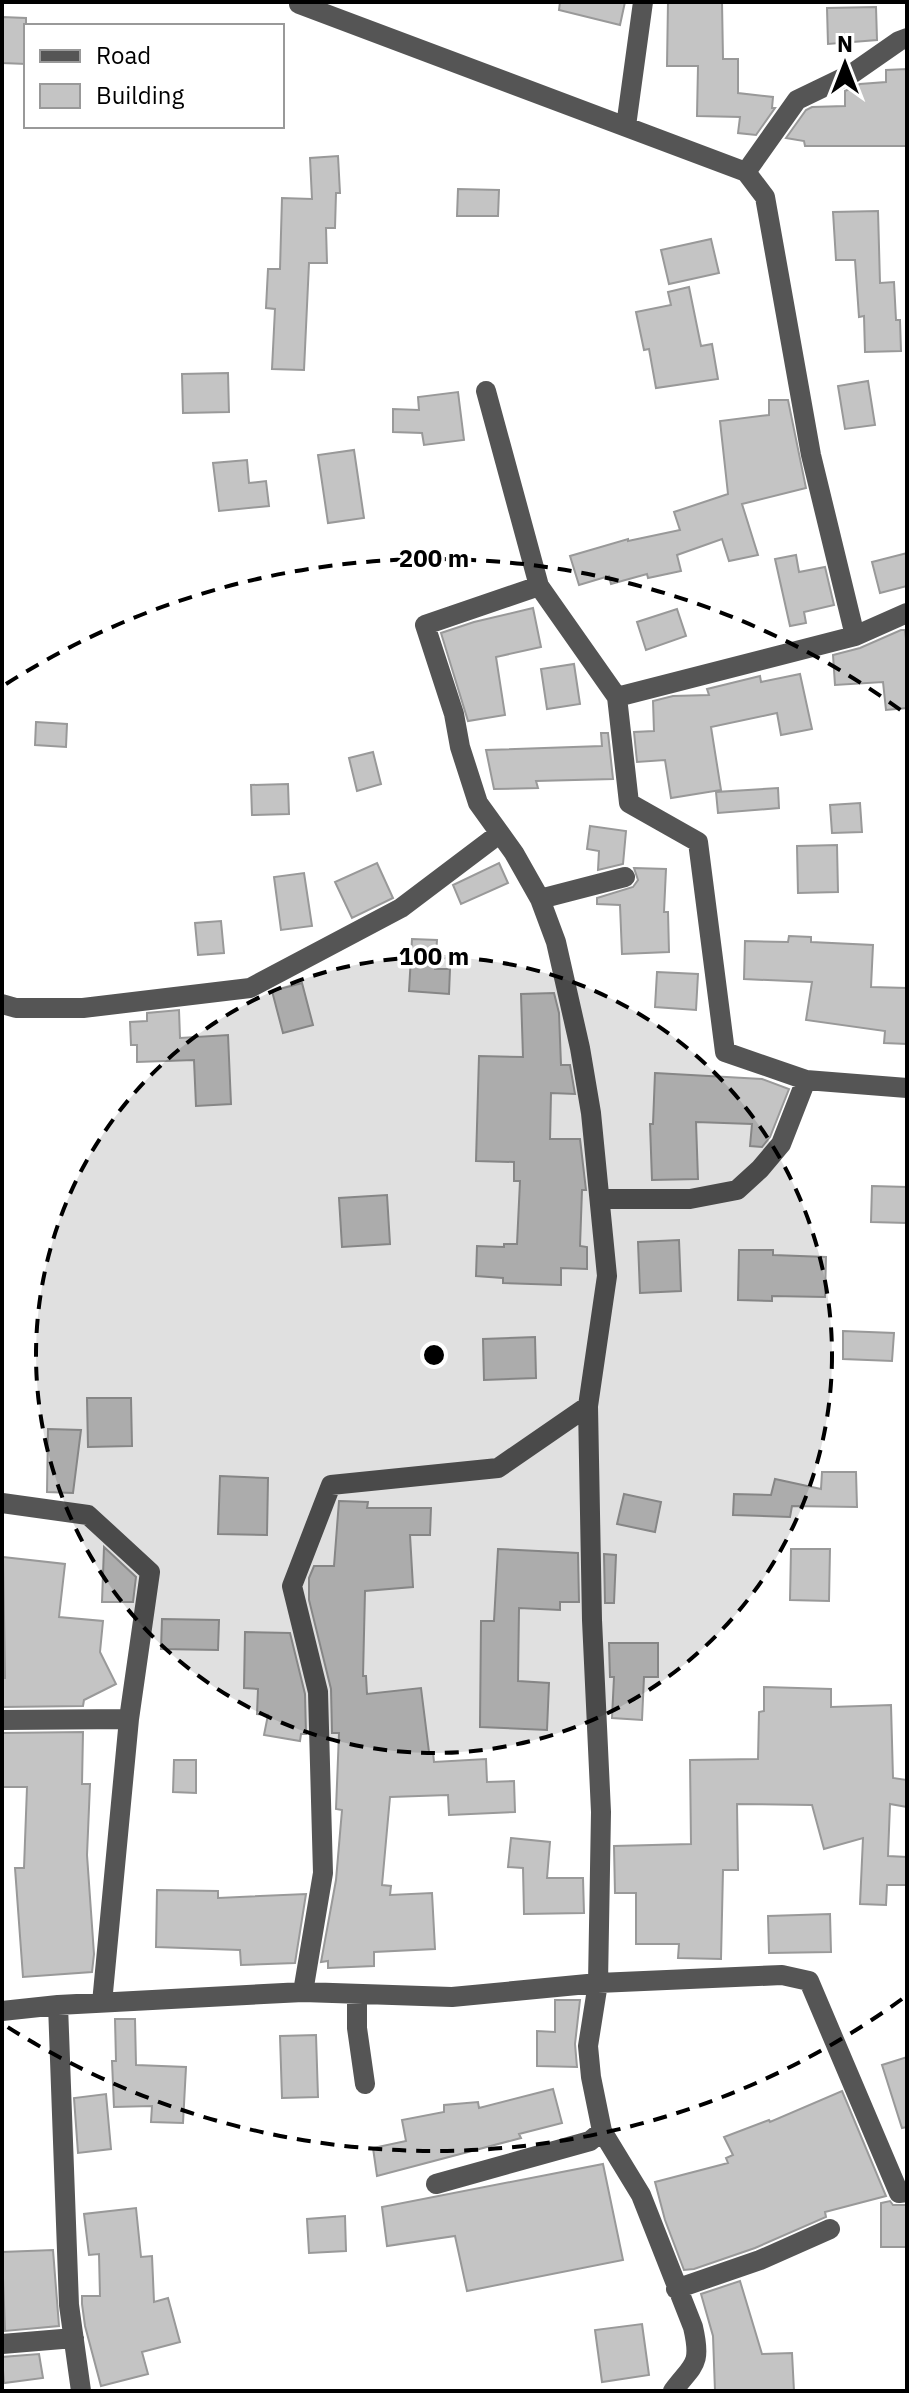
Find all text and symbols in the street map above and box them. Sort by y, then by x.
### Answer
legend [24,24,284,128]
north arrow [805,24,885,104]
text: N [837,29,853,58]
text: Road [96,39,151,71]
text: Building [96,79,184,111]
text: 200 m [399,542,469,574]
text: 100 m [399,940,469,972]
centre of rings [420,1341,448,1369]

